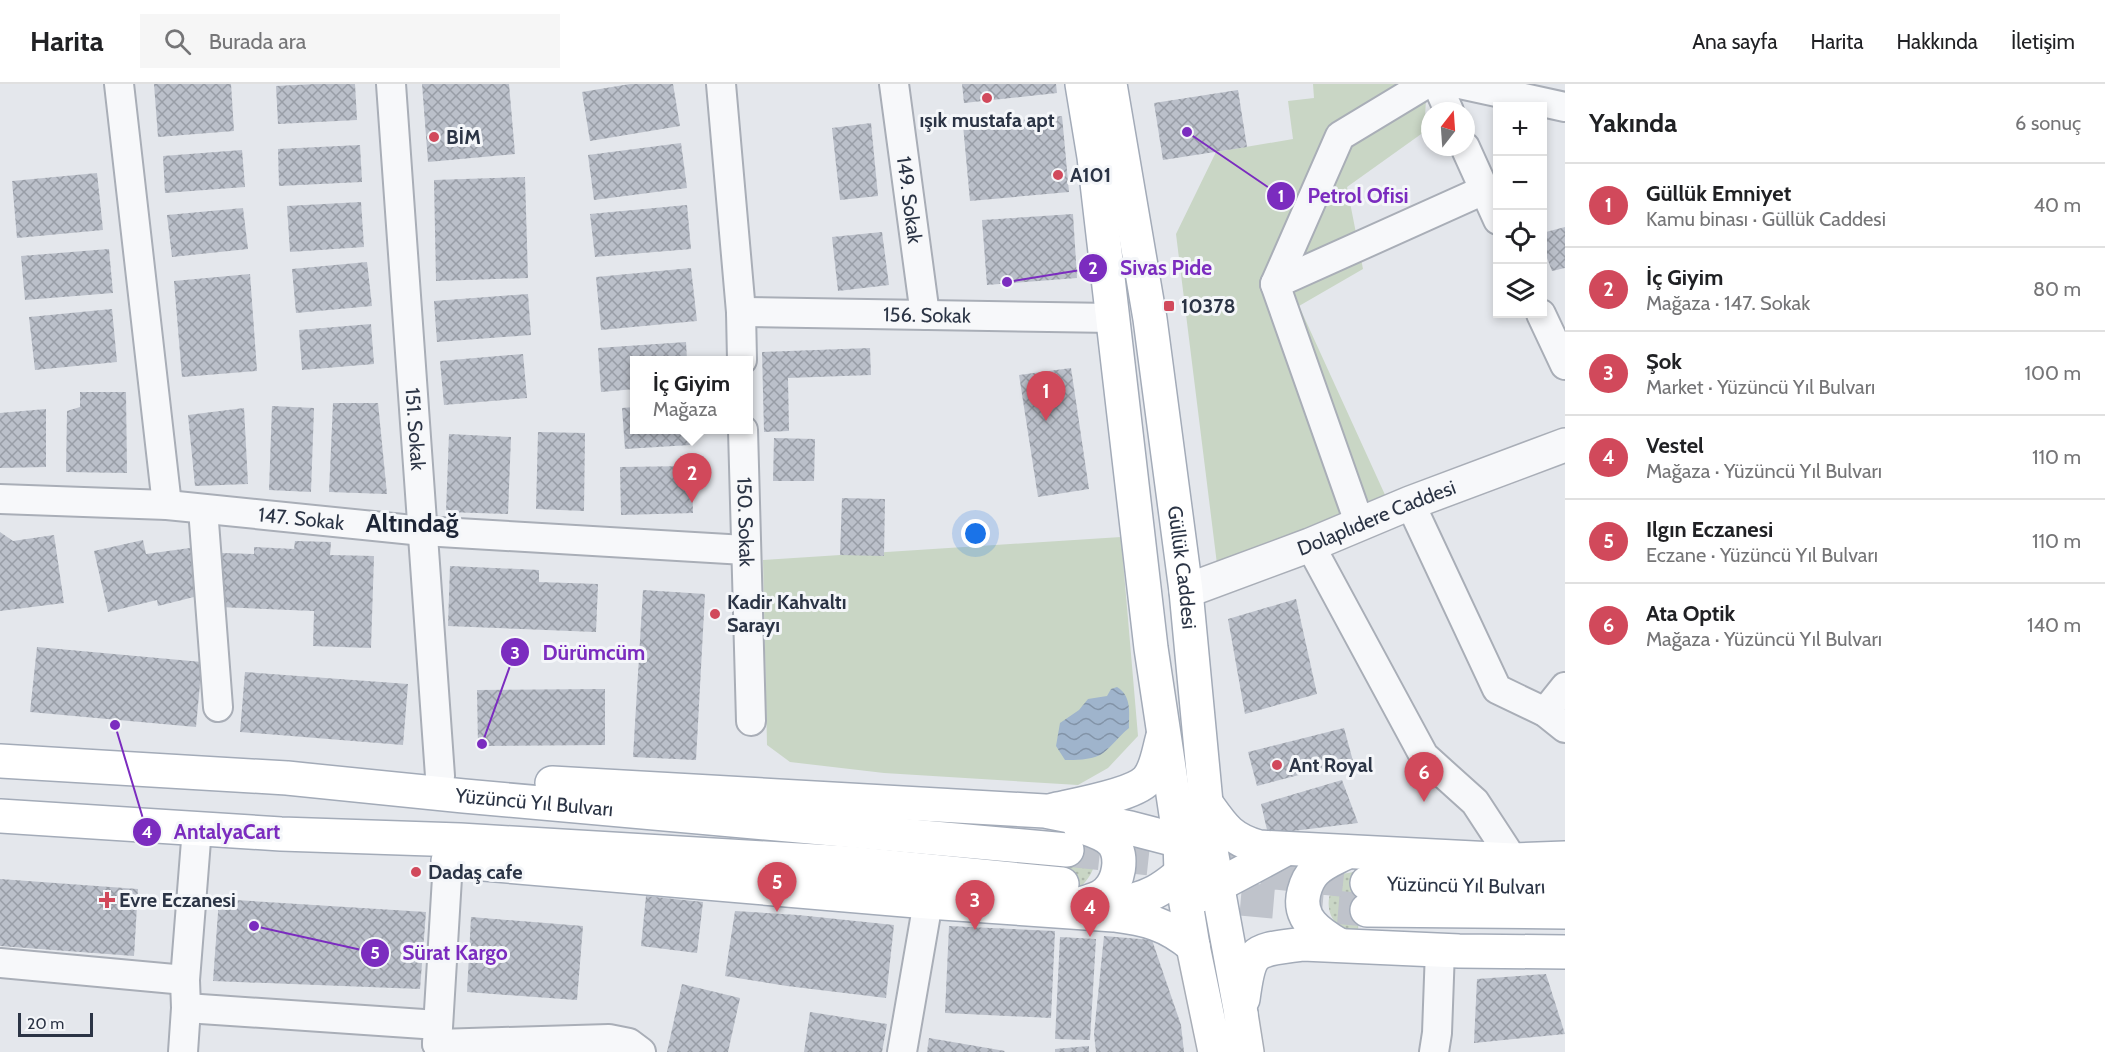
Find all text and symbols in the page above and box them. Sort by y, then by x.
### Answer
search box [140,14,560,68]
text: Harita [30,24,104,58]
icon: search [161,25,194,58]
text: Burada ara [209,28,306,55]
text: Ana sayfa [1692,29,1778,54]
text: Harita [1811,29,1863,54]
text: Hakkında [1896,29,1978,54]
text: İletişim [2011,29,2075,54]
marker: ışık mustafa apt [980,91,994,105]
north arrow [1421,102,1475,156]
map controls [1493,102,1547,318]
button: + [1493,102,1547,156]
text: Yakında [1589,107,1677,139]
place label: ışık mustafa apt [919,108,1055,132]
text: 6 sonuç [2015,111,2081,135]
place label: BİM [446,125,481,149]
marker: BİM [427,130,441,144]
street label: 149. Sokak [892,155,927,245]
button: − [1493,156,1547,210]
place label: A101 [1070,163,1111,187]
marker: A101 [1051,168,1065,182]
callout: Petrol Ofisi [1266,176,1421,215]
text: Güllük Emniyet [1646,180,1791,207]
text: Petrol Ofisi [1307,183,1409,208]
text: 1 [1278,185,1284,207]
text: 1 [1605,193,1612,217]
text: 40 m [2033,193,2081,217]
text: Kamu binası · Güllük Caddesi [1646,207,1886,231]
button: locate [1493,210,1547,264]
callout: Sivas Pide [1078,248,1224,287]
text: Sivas Pide [1120,255,1212,280]
text: 2 [1088,257,1098,279]
button: layers [1493,264,1547,318]
text: İç Giyim [1646,264,1723,291]
text: 2 [1603,277,1614,301]
text: 80 m [2033,277,2081,301]
text: Mağaza · 147. Sokak [1646,291,1810,315]
place label: 10378 [1181,294,1236,318]
marker: 10378 [1162,299,1176,313]
street label: 156. Sokak [883,302,971,328]
text: Şok [1646,348,1682,375]
popup [630,356,753,434]
text: 3 [1603,361,1614,385]
text: 100 m [2025,361,2081,385]
text: İç Giyim [653,370,730,397]
pin: 1 [1026,372,1066,421]
text: Market · Yüzüncü Yıl Bulvarı [1646,375,1875,399]
street label: 151. Sokak [401,387,430,471]
text: Mağaza [653,397,717,421]
text: Vestel [1646,432,1704,459]
text: 4 [1602,445,1615,469]
text: 110 m [2032,445,2081,469]
pin: 2 [672,454,712,503]
text: Mağaza · Yüzüncü Yıl Bulvarı [1646,459,1882,483]
street label: Dolaplıdere Caddesi [1294,475,1459,561]
street label: 150. Sokak [732,477,759,567]
street label: 147. Sokak [257,502,345,535]
street label: Güllük Caddesi [1163,504,1202,630]
district label: Altındağ [365,507,459,539]
text: Ilgın Eczanesi [1646,516,1773,543]
your location [961,519,990,548]
text: 5 [1603,529,1614,553]
text: 110 m [2032,529,2081,553]
text: Eczane · Yüzüncü Yıl Bulvarı [1646,543,1878,567]
place label: Kadir Kahvaltı Sarayı [727,590,846,637]
text: Ata Optik [1646,600,1735,627]
marker: Kadir Kahvaltı Sarayı [708,607,722,621]
text: 6 [1603,613,1614,637]
text: 140 m [2027,613,2081,637]
text: Mağaza · Yüzüncü Yıl Bulvarı [1646,627,1882,651]
callout: Dürümcüm [500,633,657,672]
text: Dürümcüm [543,640,645,665]
text: 3 [510,642,520,664]
pin: 6 [1404,752,1444,802]
place label: Ant Royal [1289,753,1373,777]
marker: Ant Royal [1270,758,1284,772]
street label: Yüzüncü Yıl Bulvarı [453,783,614,821]
callout: AntalyaCart [132,812,292,851]
text: AntalyaCart [174,819,280,844]
text: 4 [141,821,153,843]
place label: Dadaş cafe [428,860,522,884]
pin: 5 [758,862,796,912]
marker: Dadaş cafe [409,865,423,879]
street label: Yüzüncü Yıl Bulvarı [1386,871,1546,899]
pin: 3 [956,880,994,930]
place label: Evre Eczanesi [119,888,236,912]
pin: 4 [1070,888,1110,937]
marker: Evre Eczanesi [100,893,114,907]
callout: Sürat Kargo [360,933,520,972]
text: Sürat Kargo [402,940,508,965]
text: 5 [370,942,380,964]
scale bar [18,1010,93,1038]
text: 20 m [27,1014,64,1033]

